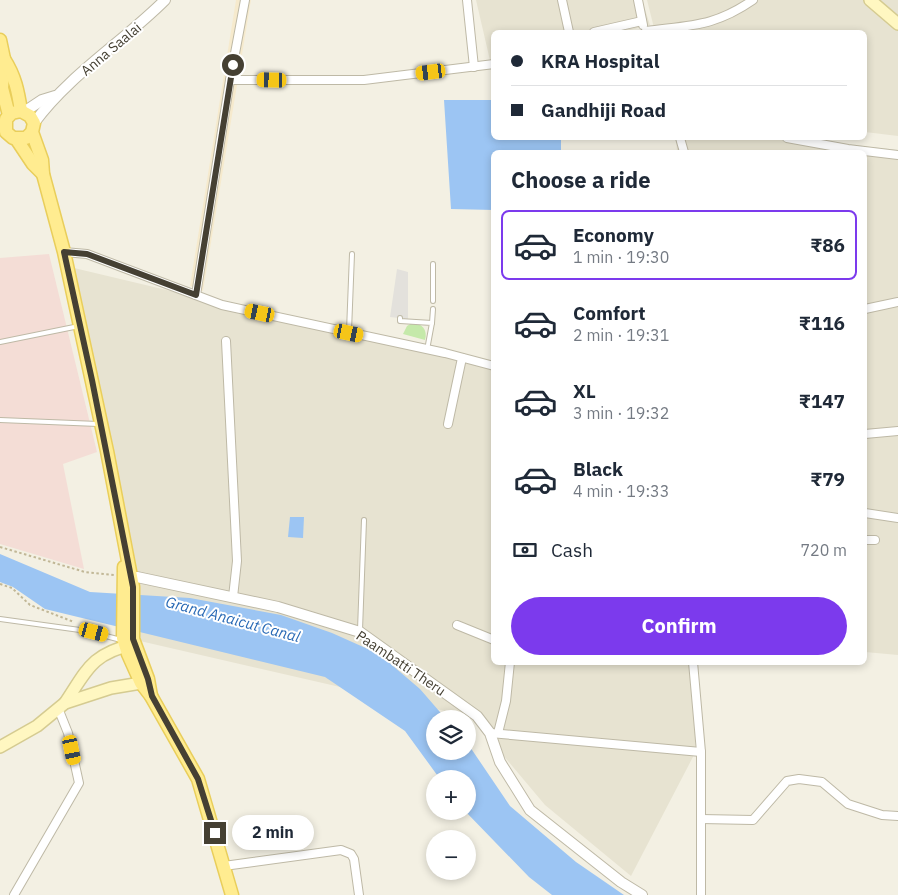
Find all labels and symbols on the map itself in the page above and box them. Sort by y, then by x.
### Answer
street label: Anna Saalai [77,18,145,80]
route start [222,54,244,76]
car [415,63,446,81]
car [256,72,287,88]
car [243,303,276,323]
car [332,323,365,343]
water label: Grand Anaicut Canal [164,592,302,646]
car [77,621,110,643]
street label: Paambatti Theru [353,626,449,700]
car [61,734,82,766]
callout: 2 min [232,816,315,850]
route end [204,822,226,844]

